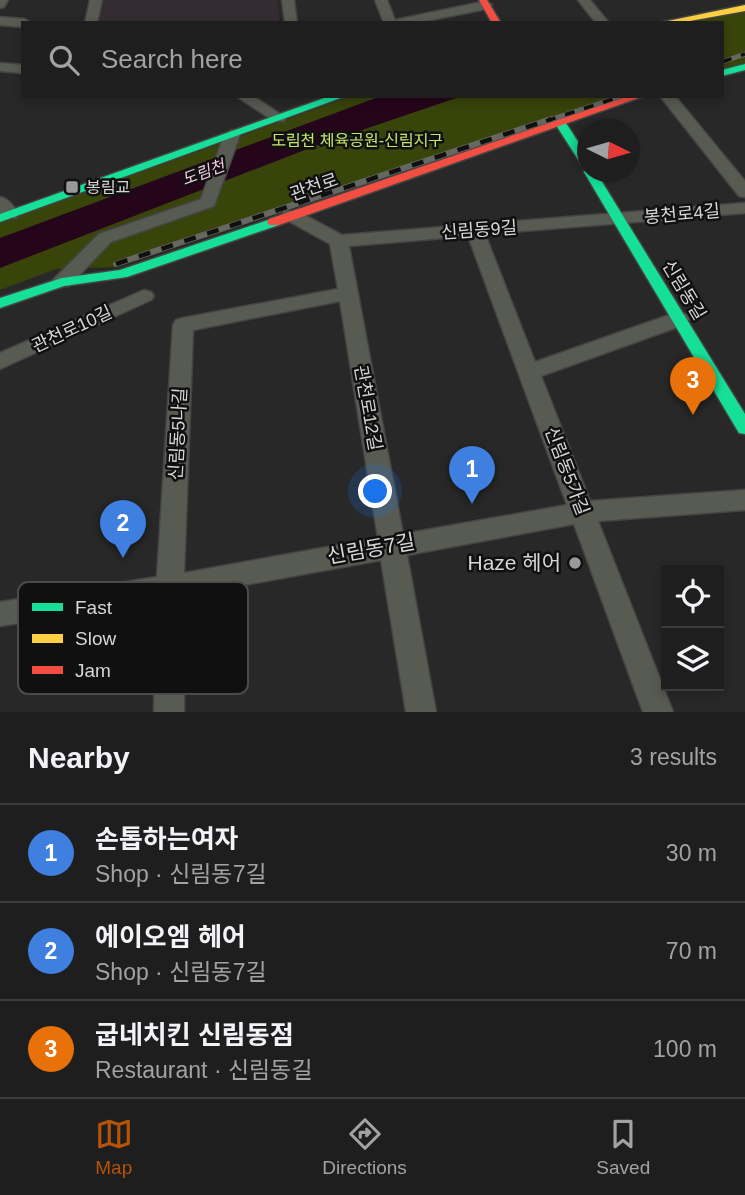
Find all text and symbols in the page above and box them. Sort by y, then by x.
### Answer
search box [21,21,724,98]
icon: search [45,41,83,79]
text: Search here [101,44,243,74]
north arrow [577,119,640,182]
park label: 도림천 체육공원-신림지구 [271,132,443,149]
water label: 도림천 [180,156,229,188]
street label: 관천로 [287,169,341,205]
marker: 봉림교 [64,179,80,195]
place label: 봉림교 [86,179,130,196]
street label: 봉천로4길 [643,201,721,227]
street label: 신림동9길 [440,217,518,243]
street label: 신림동길 [658,256,710,324]
street label: 관천로10길 [29,302,115,356]
pin: 3 [670,357,716,415]
street label: 관천로12길 [351,364,385,452]
street label: 신림동5나길 [166,387,190,481]
street label: 신림동5가길 [541,424,593,518]
pin: 1 [449,446,495,504]
your location [358,474,392,508]
pin: 2 [100,500,146,558]
street label: 신림동7길 [325,529,417,568]
place label: Haze 헤어 [468,551,561,574]
marker: Haze 헤어 [567,555,583,571]
map controls [661,565,724,691]
button: locate [661,565,724,628]
legend [18,582,248,694]
text: Fast [75,597,113,618]
text: Slow [75,628,116,649]
button: layers [661,628,724,691]
text: Jam [75,660,111,681]
text: Nearby [28,741,130,774]
text: 3 results [630,744,717,770]
text: 손톱하는여자 [95,824,239,854]
text: 1 [45,840,57,866]
text: 30 m [666,840,717,866]
text: Shop · 신림동7길 [95,861,267,887]
text: 에이오엠 헤어 [95,922,246,952]
text: 2 [45,938,57,964]
text: 70 m [666,938,717,964]
text: Shop · 신림동7길 [95,959,267,985]
text: 굽네치킨 신림동점 [95,1020,294,1050]
text: 3 [45,1036,57,1062]
text: 100 m [653,1036,717,1062]
text: Restaurant · 신림동길 [95,1057,313,1083]
tab: Map [95,1115,133,1179]
tab: Directions [322,1115,407,1179]
tab: Saved [596,1115,650,1179]

